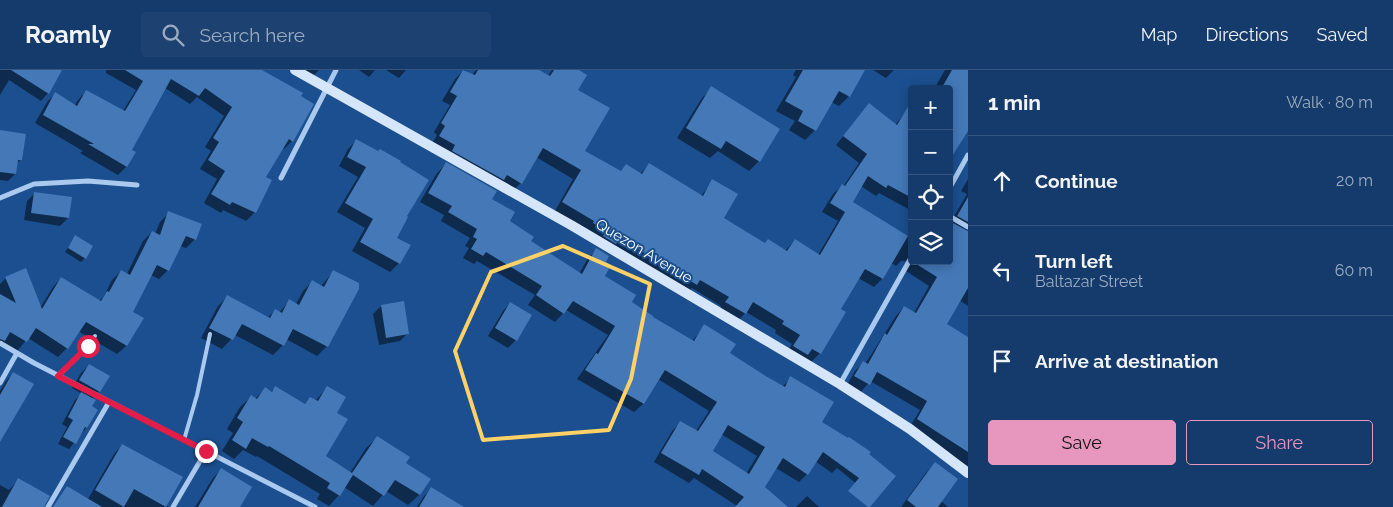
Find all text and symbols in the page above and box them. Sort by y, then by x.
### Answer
search box [141,12,491,57]
text: Roamly [25,20,111,49]
icon: search [159,21,187,49]
text: Search here [199,24,305,46]
text: Map [1141,24,1177,45]
text: Directions [1205,24,1289,45]
text: Saved [1317,24,1368,45]
map controls [908,85,953,265]
button: + [908,85,953,130]
text: 1 min [988,90,1041,115]
text: Walk · 80 m [1286,93,1373,112]
button: − [908,130,953,175]
icon: ahead [988,167,1016,195]
text: Continue [1035,170,1118,192]
text: 20 m [1336,171,1373,190]
button: locate [908,175,953,220]
street label: Quezon Avenue [592,215,696,287]
button: layers [908,220,953,265]
text: Turn left [1035,250,1112,272]
icon: left [988,257,1016,285]
text: 60 m [1335,261,1373,280]
text: Baltazar Street [1035,272,1143,291]
route start [77,335,100,358]
icon: arrive [988,347,1016,375]
text: Arrive at destination [1035,350,1219,372]
button: Save [988,420,1176,465]
button: Share [1186,420,1373,465]
route end [195,440,218,463]

